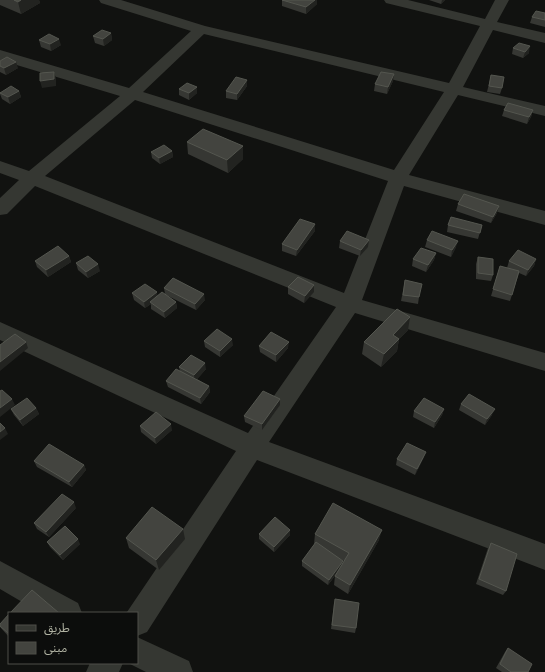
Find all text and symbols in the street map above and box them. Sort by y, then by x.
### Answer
legend [8,612,138,664]
text: طريق [44,621,70,636]
text: مبنى [44,641,67,655]

